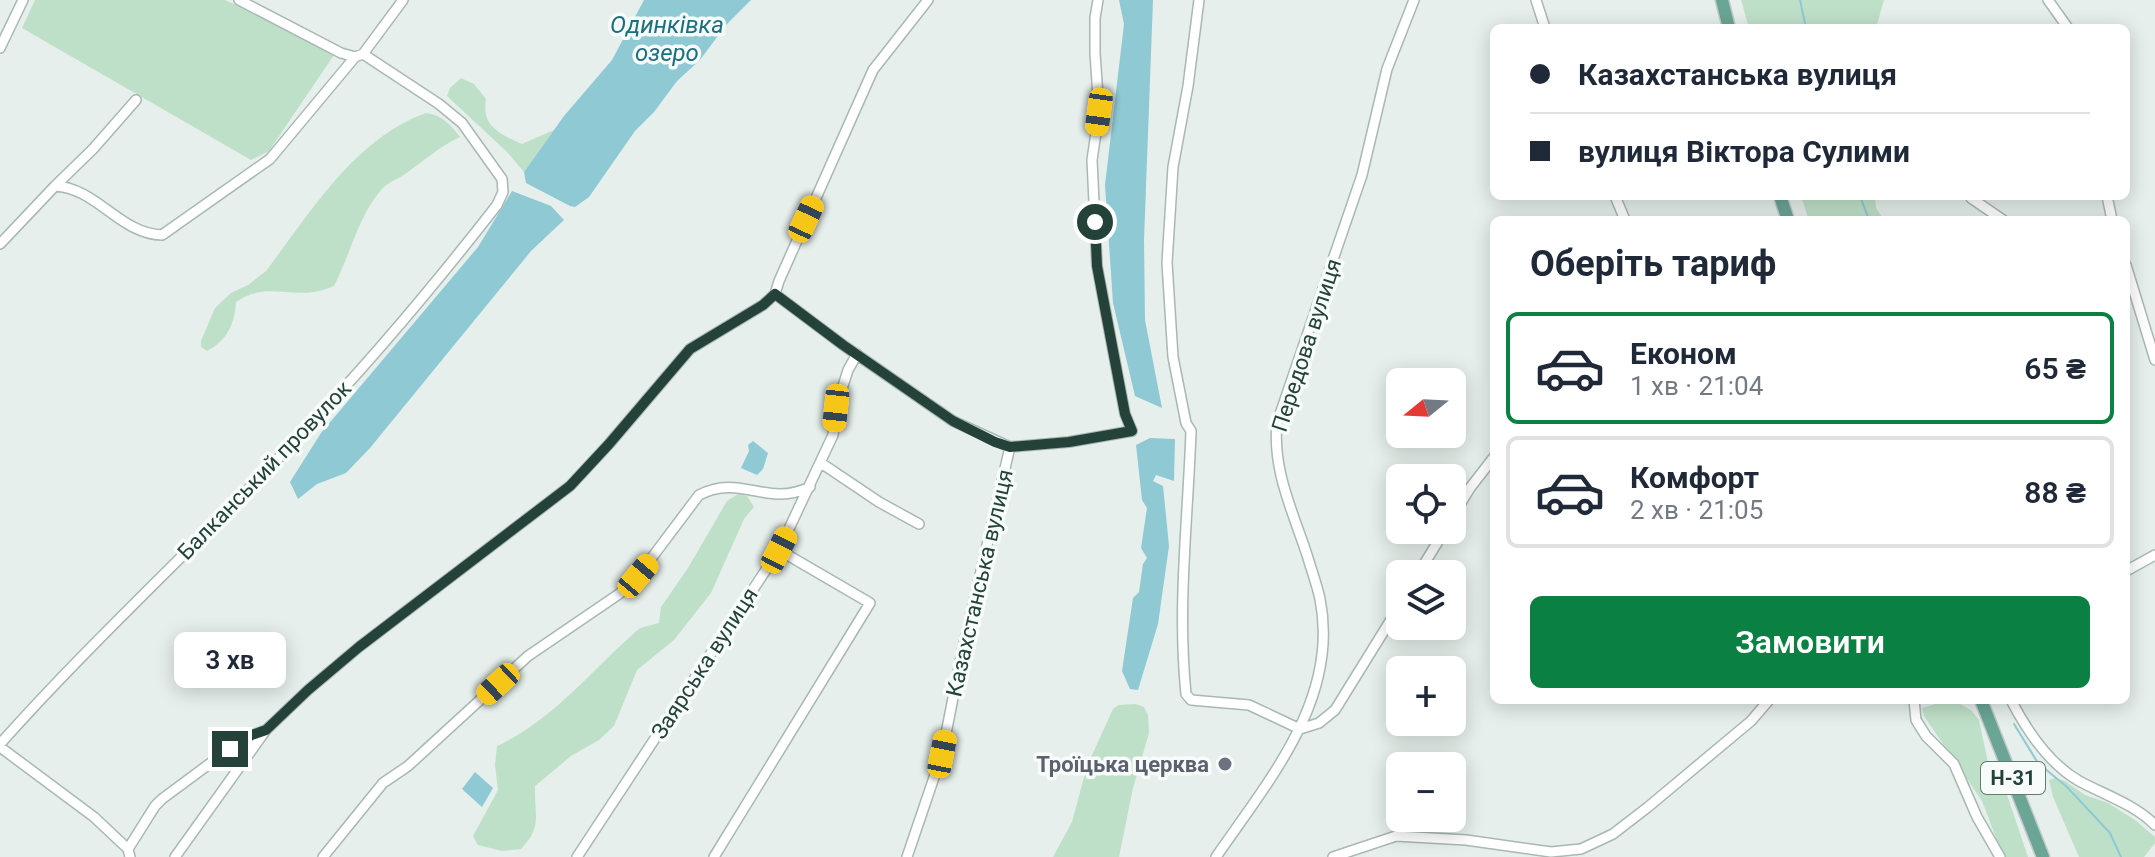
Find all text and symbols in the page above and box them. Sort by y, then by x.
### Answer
water label: Одинківка озеро [610,11,724,67]
text: Казахстанська вулиця [1578,57,1897,92]
car [1084,87,1114,137]
text: вулиця Віктора Сулими [1578,134,1910,169]
car [785,192,827,246]
route start [1077,204,1113,240]
text: Оберіть тариф [1530,243,1776,285]
street label: Передова вулиця [1267,256,1346,435]
icon: car [1534,332,1606,404]
text: Економ [1630,336,1737,371]
text: 65 ₴ [2024,351,2086,386]
north arrow [1386,368,1466,448]
map controls [1386,368,1466,832]
text: 1 хв · 21:04 [1630,371,1763,401]
street label: Балканський провулок [173,376,356,565]
car [822,383,850,433]
icon: car [1534,456,1606,528]
text: Комфорт [1630,460,1759,495]
button: locate [1386,464,1466,544]
street label: Казахстанська вулиця [941,467,1018,699]
text: 88 ₴ [2024,475,2086,510]
text: 2 хв · 21:05 [1630,495,1763,525]
car [757,523,801,577]
car [613,550,663,602]
button: layers [1386,560,1466,640]
street label: Заярська вулиця [646,583,763,744]
button: Замовити [1530,596,2090,688]
callout: 3 хв [174,633,286,689]
text: 3 хв [205,645,255,675]
button: + [1386,656,1466,736]
car [472,659,524,709]
car [926,728,958,780]
route end [212,731,248,767]
place label: Троїцька церква [1036,752,1209,777]
button: − [1386,752,1466,832]
marker: Троїцька церква [1216,755,1234,773]
road number: Н-31 [1981,762,2045,794]

